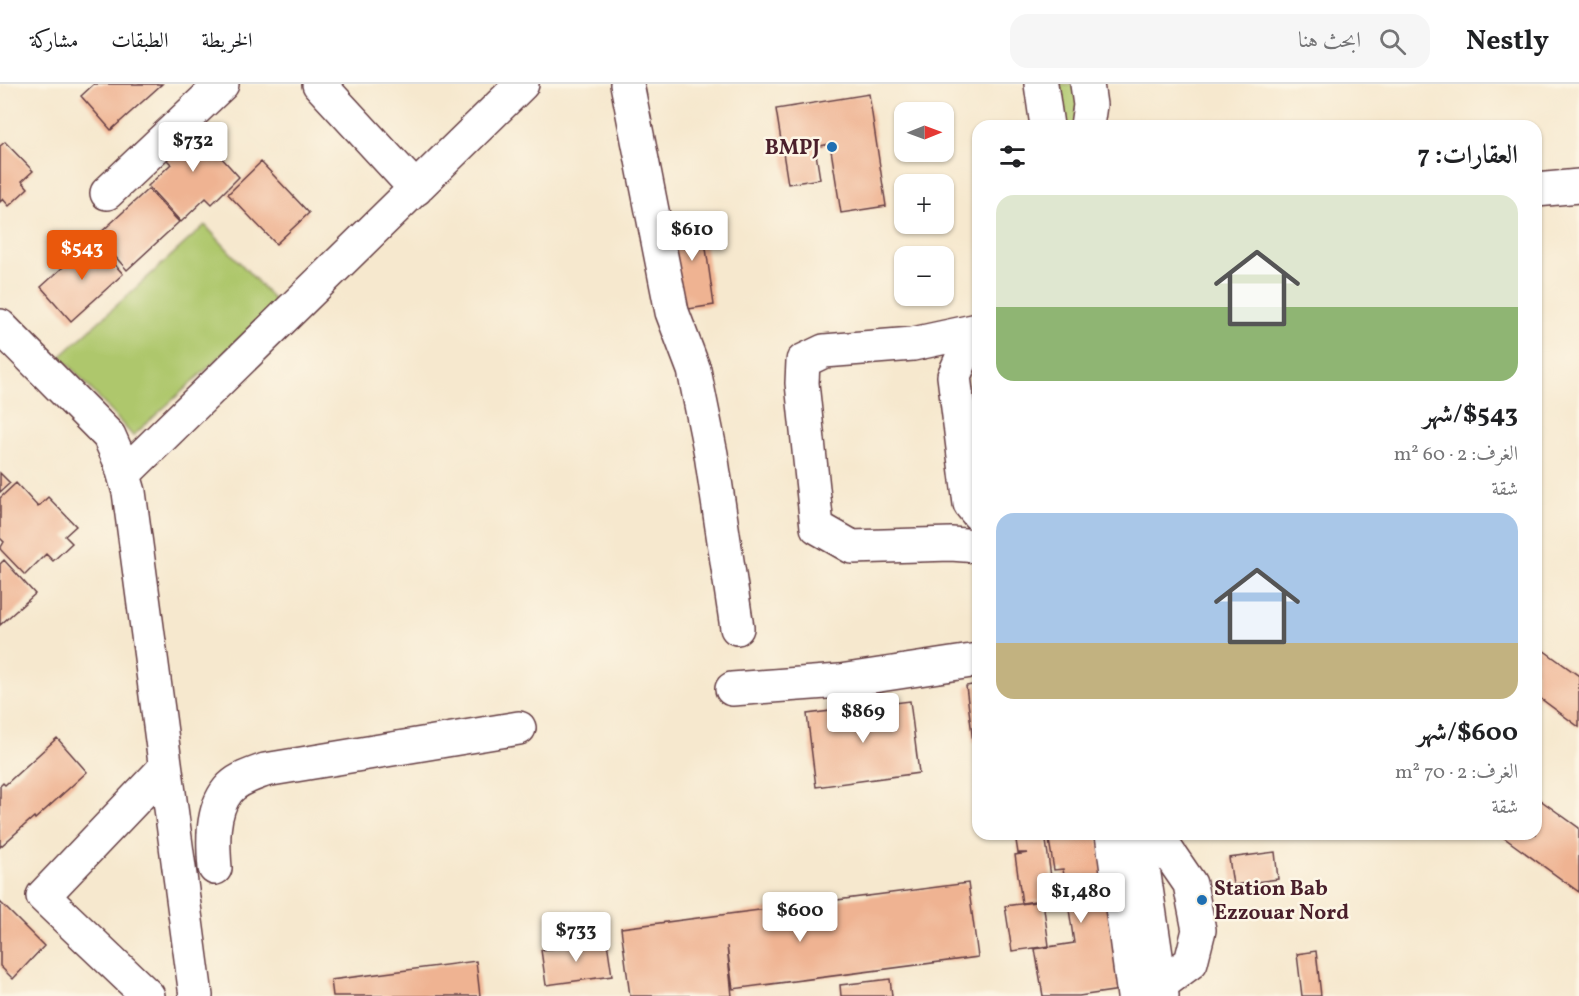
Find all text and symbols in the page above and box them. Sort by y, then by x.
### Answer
search box [1010,14,1430,68]
text: Nestly [1466,22,1549,61]
icon: search [1376,25,1409,58]
text: ابحث هنا [1298,26,1361,57]
text: مشاركة [30,27,78,56]
text: الطبقات [111,27,168,56]
text: الخريطة [201,27,253,56]
north arrow [894,102,954,162]
map controls [894,102,954,306]
pin: $732 [157,122,229,173]
text: $732 [172,127,214,155]
place label: BMPJ [765,134,820,163]
text: العقارات: 7 [1417,138,1518,174]
marker: BMPJ [825,140,839,154]
icon: filters [996,140,1029,173]
button: + [894,174,954,234]
pin: $610 [656,211,728,262]
text: $610 [671,216,713,244]
pin: $543 [46,230,118,281]
icon: home [1203,234,1311,342]
text: $543 [61,235,103,263]
button: − [894,246,954,306]
text: $543/شهر [1423,397,1518,433]
text: الغرف: 2 · 60 m² [1394,441,1518,469]
text: شقة [1492,476,1518,504]
icon: home [1203,552,1311,660]
pin: $869 [827,693,899,744]
text: $869 [841,698,885,726]
text: $600/شهر [1417,715,1518,751]
text: الغرف: 2 · 70 m² [1395,759,1518,787]
text: شقة [1492,794,1518,822]
pin: $1,480 [1032,873,1130,924]
place label: Station Bab Ezzouar Nord [1214,875,1349,928]
text: $1,480 [1051,878,1111,906]
pin: $600 [764,892,836,943]
marker: Station Bab Ezzouar Nord [1195,893,1209,907]
text: $600 [777,897,823,925]
pin: $733 [540,912,612,963]
text: $733 [556,917,596,945]

